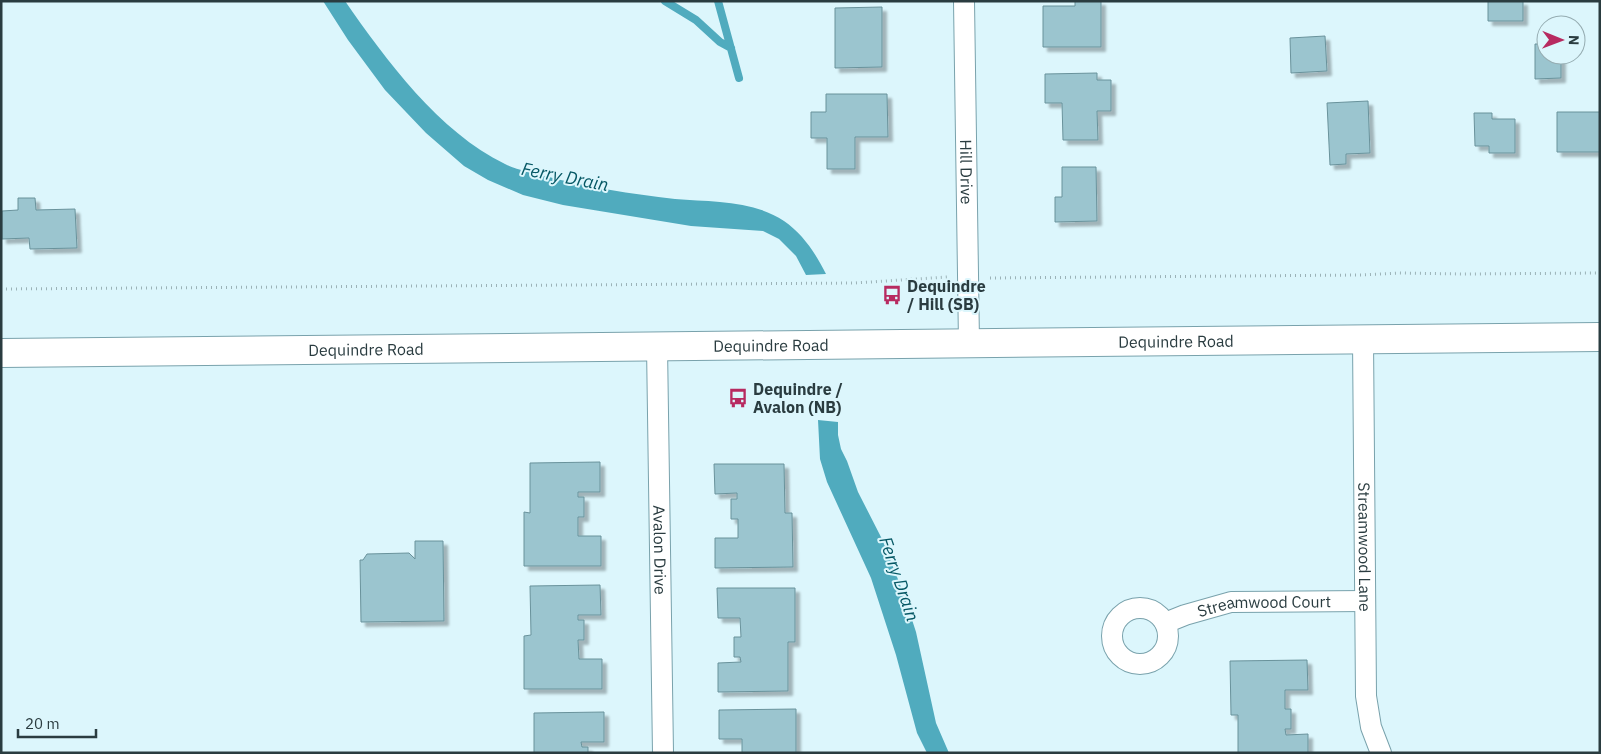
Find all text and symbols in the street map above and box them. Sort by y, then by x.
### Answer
north arrow [1536,15,1586,65]
text: N [1565,35,1583,45]
street label: Hill Drive [956,139,977,205]
water label: Ferry Drain [520,157,611,196]
place label: Dequindre / Hill (SB) [907,276,986,314]
bus stop icon: Dequindre / Hill (SB) [881,284,903,306]
street label: Dequindre Road [1118,331,1234,352]
street label: Dequindre Road [713,335,829,356]
street label: Dequindre Road [308,339,424,360]
place label: Dequindre / Avalon (NB) [753,379,843,417]
bus stop icon: Dequindre / Avalon (NB) [727,387,749,409]
street label: Streamwood Lane [1354,482,1375,612]
street label: Avalon Drive [649,505,671,595]
water label: Ferry Drain [874,533,925,624]
street label: Streamwood Court [1195,591,1331,621]
scale bar [18,706,95,738]
text: 20 m [25,714,60,733]

